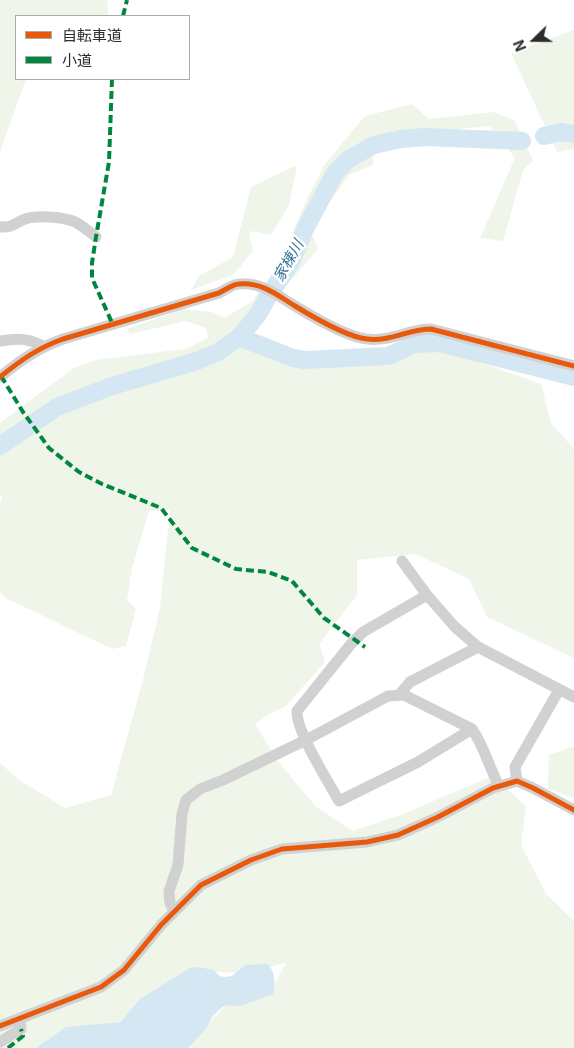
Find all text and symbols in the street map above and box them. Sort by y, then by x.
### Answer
legend [15,15,190,80]
north arrow [509,15,559,65]
text: 自転車道 [62,26,122,45]
text: N [510,38,530,54]
text: 小道 [62,51,92,70]
water label: 家棟川 [270,237,308,285]

